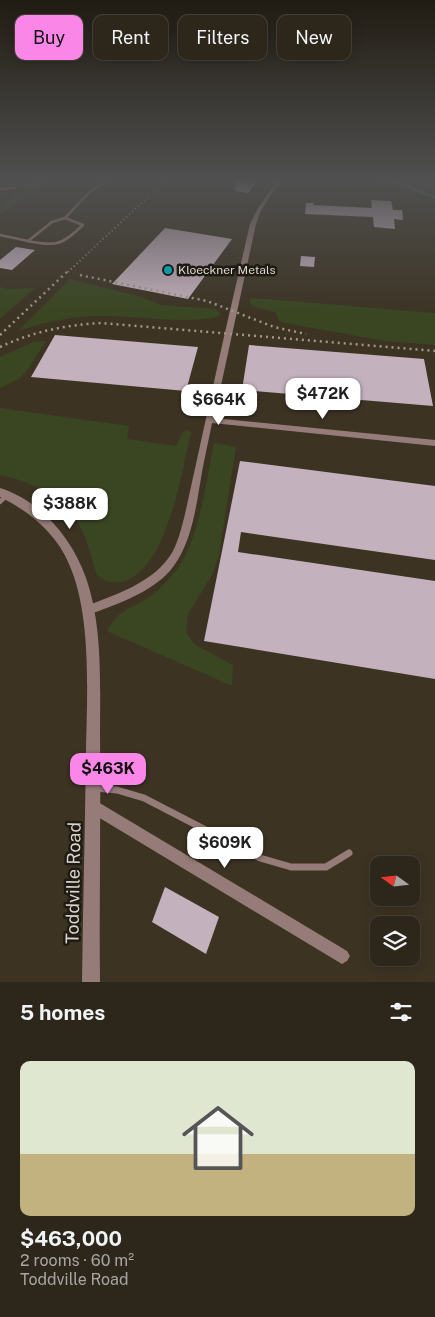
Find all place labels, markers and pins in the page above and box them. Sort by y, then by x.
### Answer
place label: Kloeckner Metals [178,263,275,277]
marker: Kloeckner Metals [162,264,174,276]
pin: $472K [288,378,358,420]
pin: $664K [184,384,254,426]
pin: $388K [35,488,105,530]
pin: $463K [73,752,143,795]
pin: $609K [190,826,260,869]

